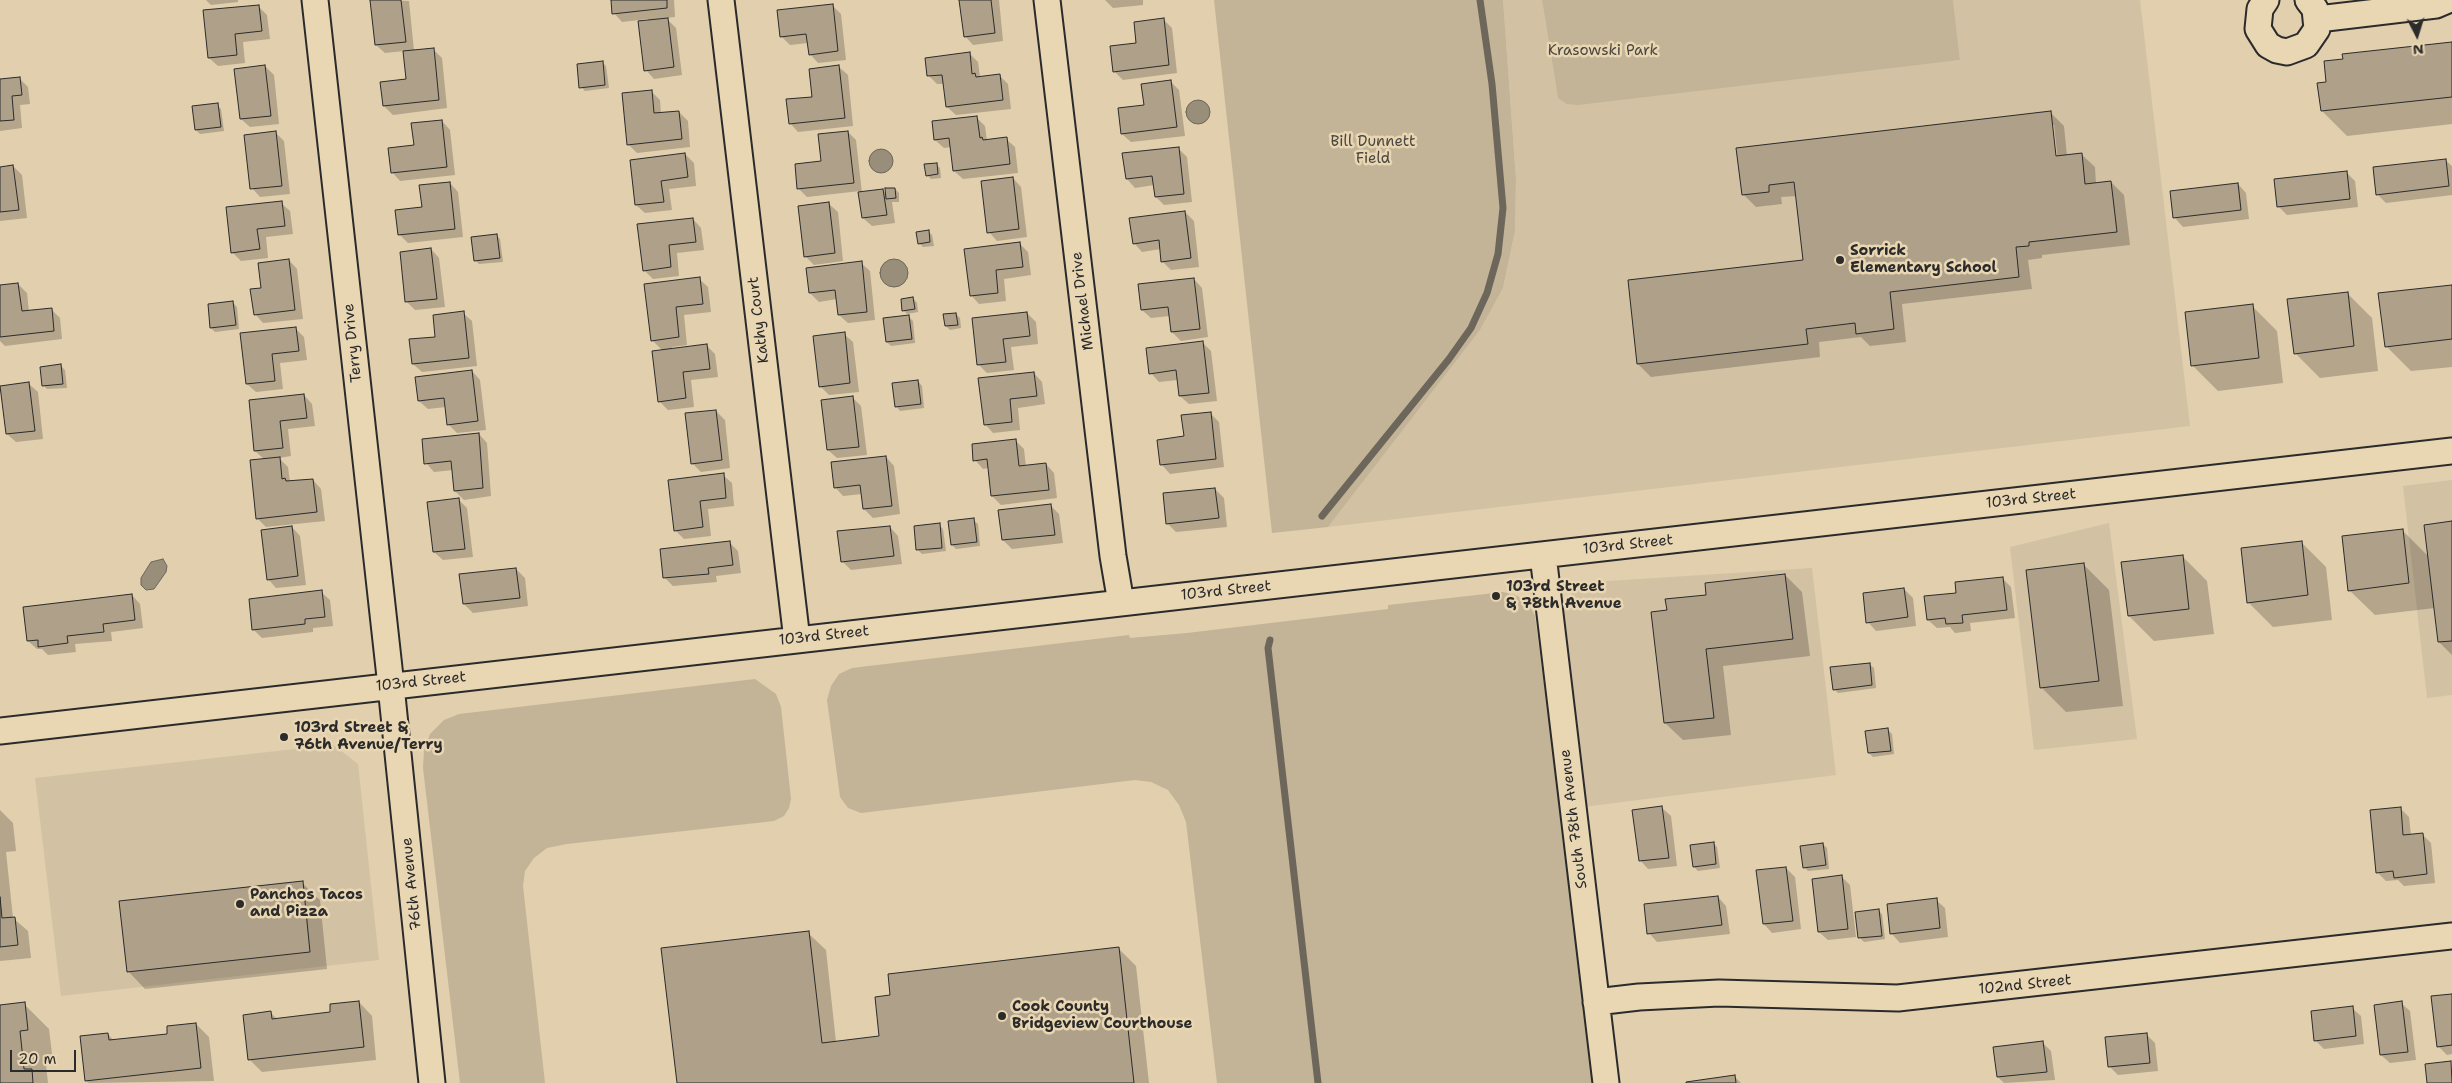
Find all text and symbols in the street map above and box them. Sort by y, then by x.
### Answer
north arrow [2392,10,2442,60]
text: N [2412,40,2425,59]
park label: Krasowski Park [1548,42,1658,60]
park label: Bill Dunnett Field [1330,133,1416,168]
place label: Sorrick Elementary School [1850,242,1997,277]
street label: Michael Drive [1068,251,1098,351]
marker: Sorrick Elementary School [1834,254,1846,266]
street label: Kathy Court [745,276,773,364]
street label: Terry Drive [340,303,366,383]
street label: 103rd Street [1985,485,2077,513]
street label: 103rd Street [1582,531,1674,559]
street label: 103rd Street [1180,577,1272,605]
place label: 103rd Street & 78th Avenue [1506,578,1622,613]
marker: 103rd Street & 78th Avenue [1490,590,1502,602]
street label: 103rd Street [778,622,870,650]
street label: 103rd Street [375,668,467,696]
place label: 103rd Street & 76th Avenue/Terry [294,719,443,754]
marker: 103rd Street & 76th Avenue/Terry [278,731,290,743]
street label: South 78th Avenue [1557,748,1591,890]
street label: 76th Avenue [398,836,426,932]
place label: Panchos Tacos and Pizza [250,886,363,921]
marker: Panchos Tacos and Pizza [234,898,246,910]
street label: 102nd Street [1978,971,2072,999]
place label: Cook County Bridgeview Courthouse [1012,998,1193,1033]
marker: Cook County Bridgeview Courthouse [996,1010,1008,1022]
scale bar [12,1040,79,1072]
text: 20 m [18,1049,57,1069]

